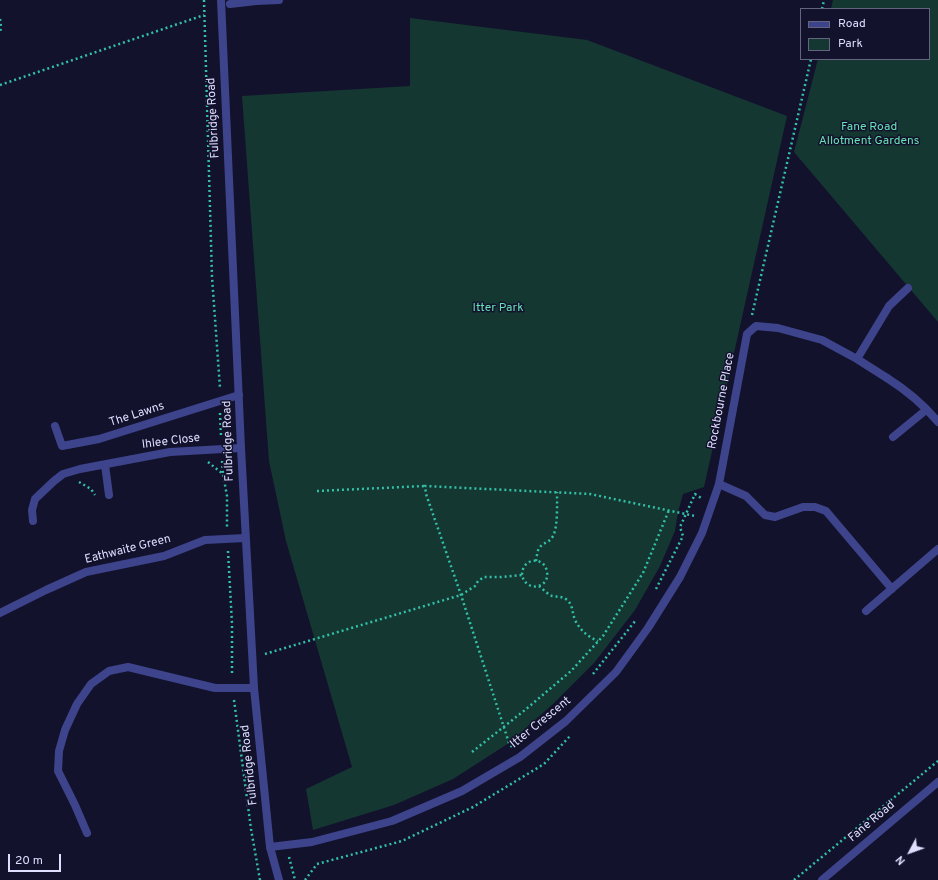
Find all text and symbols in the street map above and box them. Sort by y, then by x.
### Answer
legend [800,8,930,60]
text: Road [838,16,866,32]
text: Park [838,36,863,52]
street label: Fulbridge Road [205,77,223,159]
park label: Fane Road Allotment Gardens [819,121,919,149]
park label: Itter Park [473,302,523,316]
street label: Rockbourne Place [706,352,738,450]
street label: The Lawns [108,399,166,431]
street label: Fulbridge Road [220,400,238,482]
street label: Ihlee Close [141,431,201,453]
street label: Eathwaite Green [83,532,173,568]
street label: Itter Crescent [508,694,574,752]
street label: Fulbridge Road [239,724,261,806]
street label: Fane Road [846,798,898,846]
north arrow [890,832,930,872]
scale bar [10,846,63,872]
text: N [893,852,909,867]
text: 20 m [15,853,43,869]

